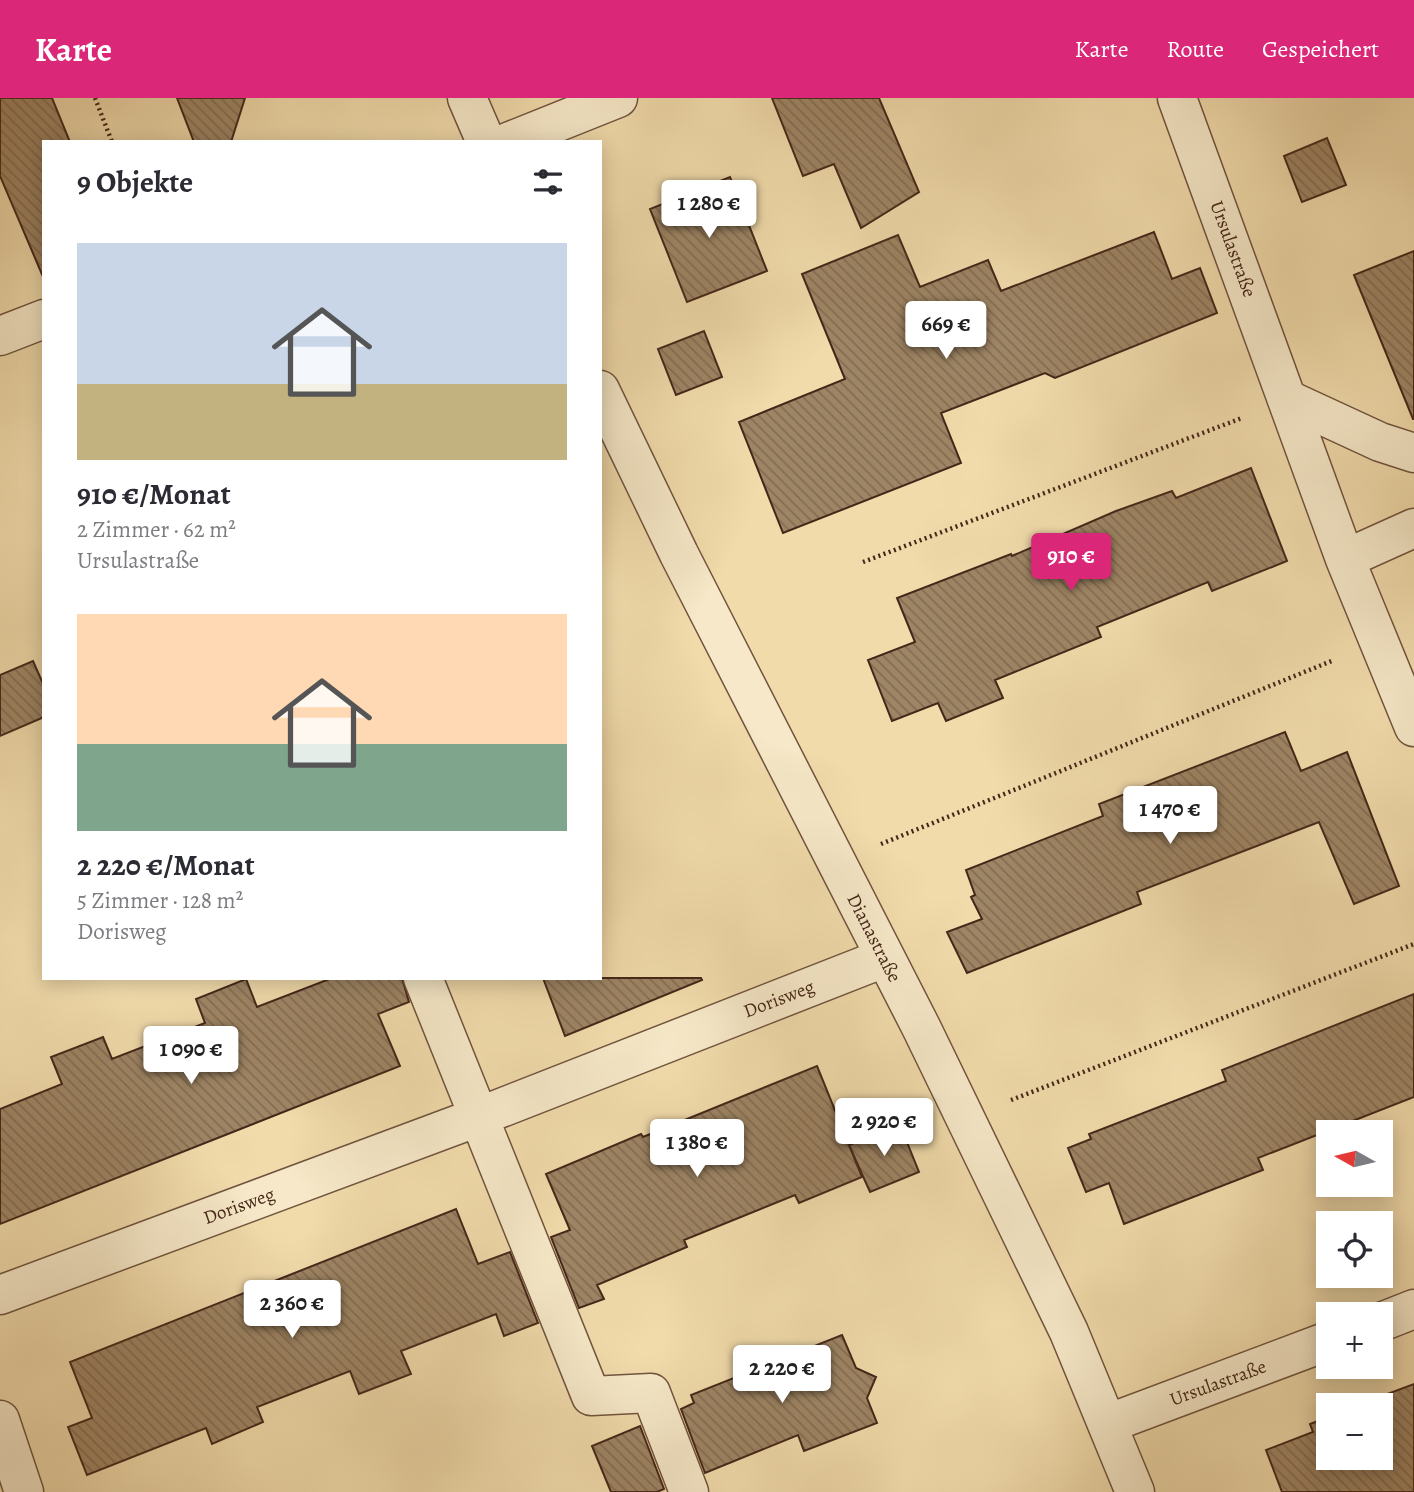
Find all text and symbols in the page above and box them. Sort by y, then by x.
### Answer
text: Karte [35,27,112,72]
text: Karte [1075,33,1128,65]
text: Route [1166,33,1224,65]
text: Gespeichert [1262,33,1379,65]
text: 9 Objekte [77,162,193,202]
icon: filters [529,163,567,201]
pin: 1 280 € [644,180,774,240]
text: 1 280 € [677,187,741,218]
street label: Ursulastraße [1204,197,1262,301]
icon: home [259,289,385,415]
pin: 669 € [897,302,995,361]
text: 669 € [921,308,971,339]
text: 910 €/Monat [77,474,231,514]
text: 2 Zimmer · 62 m² [77,514,236,545]
pin: 910 € [1022,533,1120,593]
text: 910 € [1047,540,1095,571]
text: Ursulastraße [77,545,199,576]
icon: home [259,660,385,786]
pin: 1 470 € [1105,786,1235,846]
text: 1 470 € [1139,793,1201,824]
text: 2 220 €/Monat [77,845,255,885]
text: 5 Zimmer · 128 m² [77,885,243,916]
street label: Dianastraße [841,889,907,987]
text: Dorisweg [77,916,167,947]
street label: Dorisweg [740,973,819,1024]
pin: 1 090 € [126,1026,256,1086]
text: 1 090 € [159,1033,223,1064]
pin: 2 920 € [819,1098,949,1158]
text: 2 920 € [851,1105,917,1136]
pin: 1 380 € [632,1119,762,1179]
north arrow [1316,1120,1393,1197]
map controls [1316,1120,1393,1470]
text: 1 380 € [666,1126,728,1157]
street label: Dorisweg [200,1181,279,1231]
button: locate [1316,1211,1393,1288]
pin: 2 360 € [227,1280,357,1340]
text: 2 360 € [260,1287,324,1318]
button: + [1316,1302,1393,1379]
pin: 2 220 € [717,1346,847,1405]
text: 2 220 € [749,1352,815,1383]
street label: Ursulastraße [1166,1354,1270,1412]
button: − [1316,1393,1393,1470]

